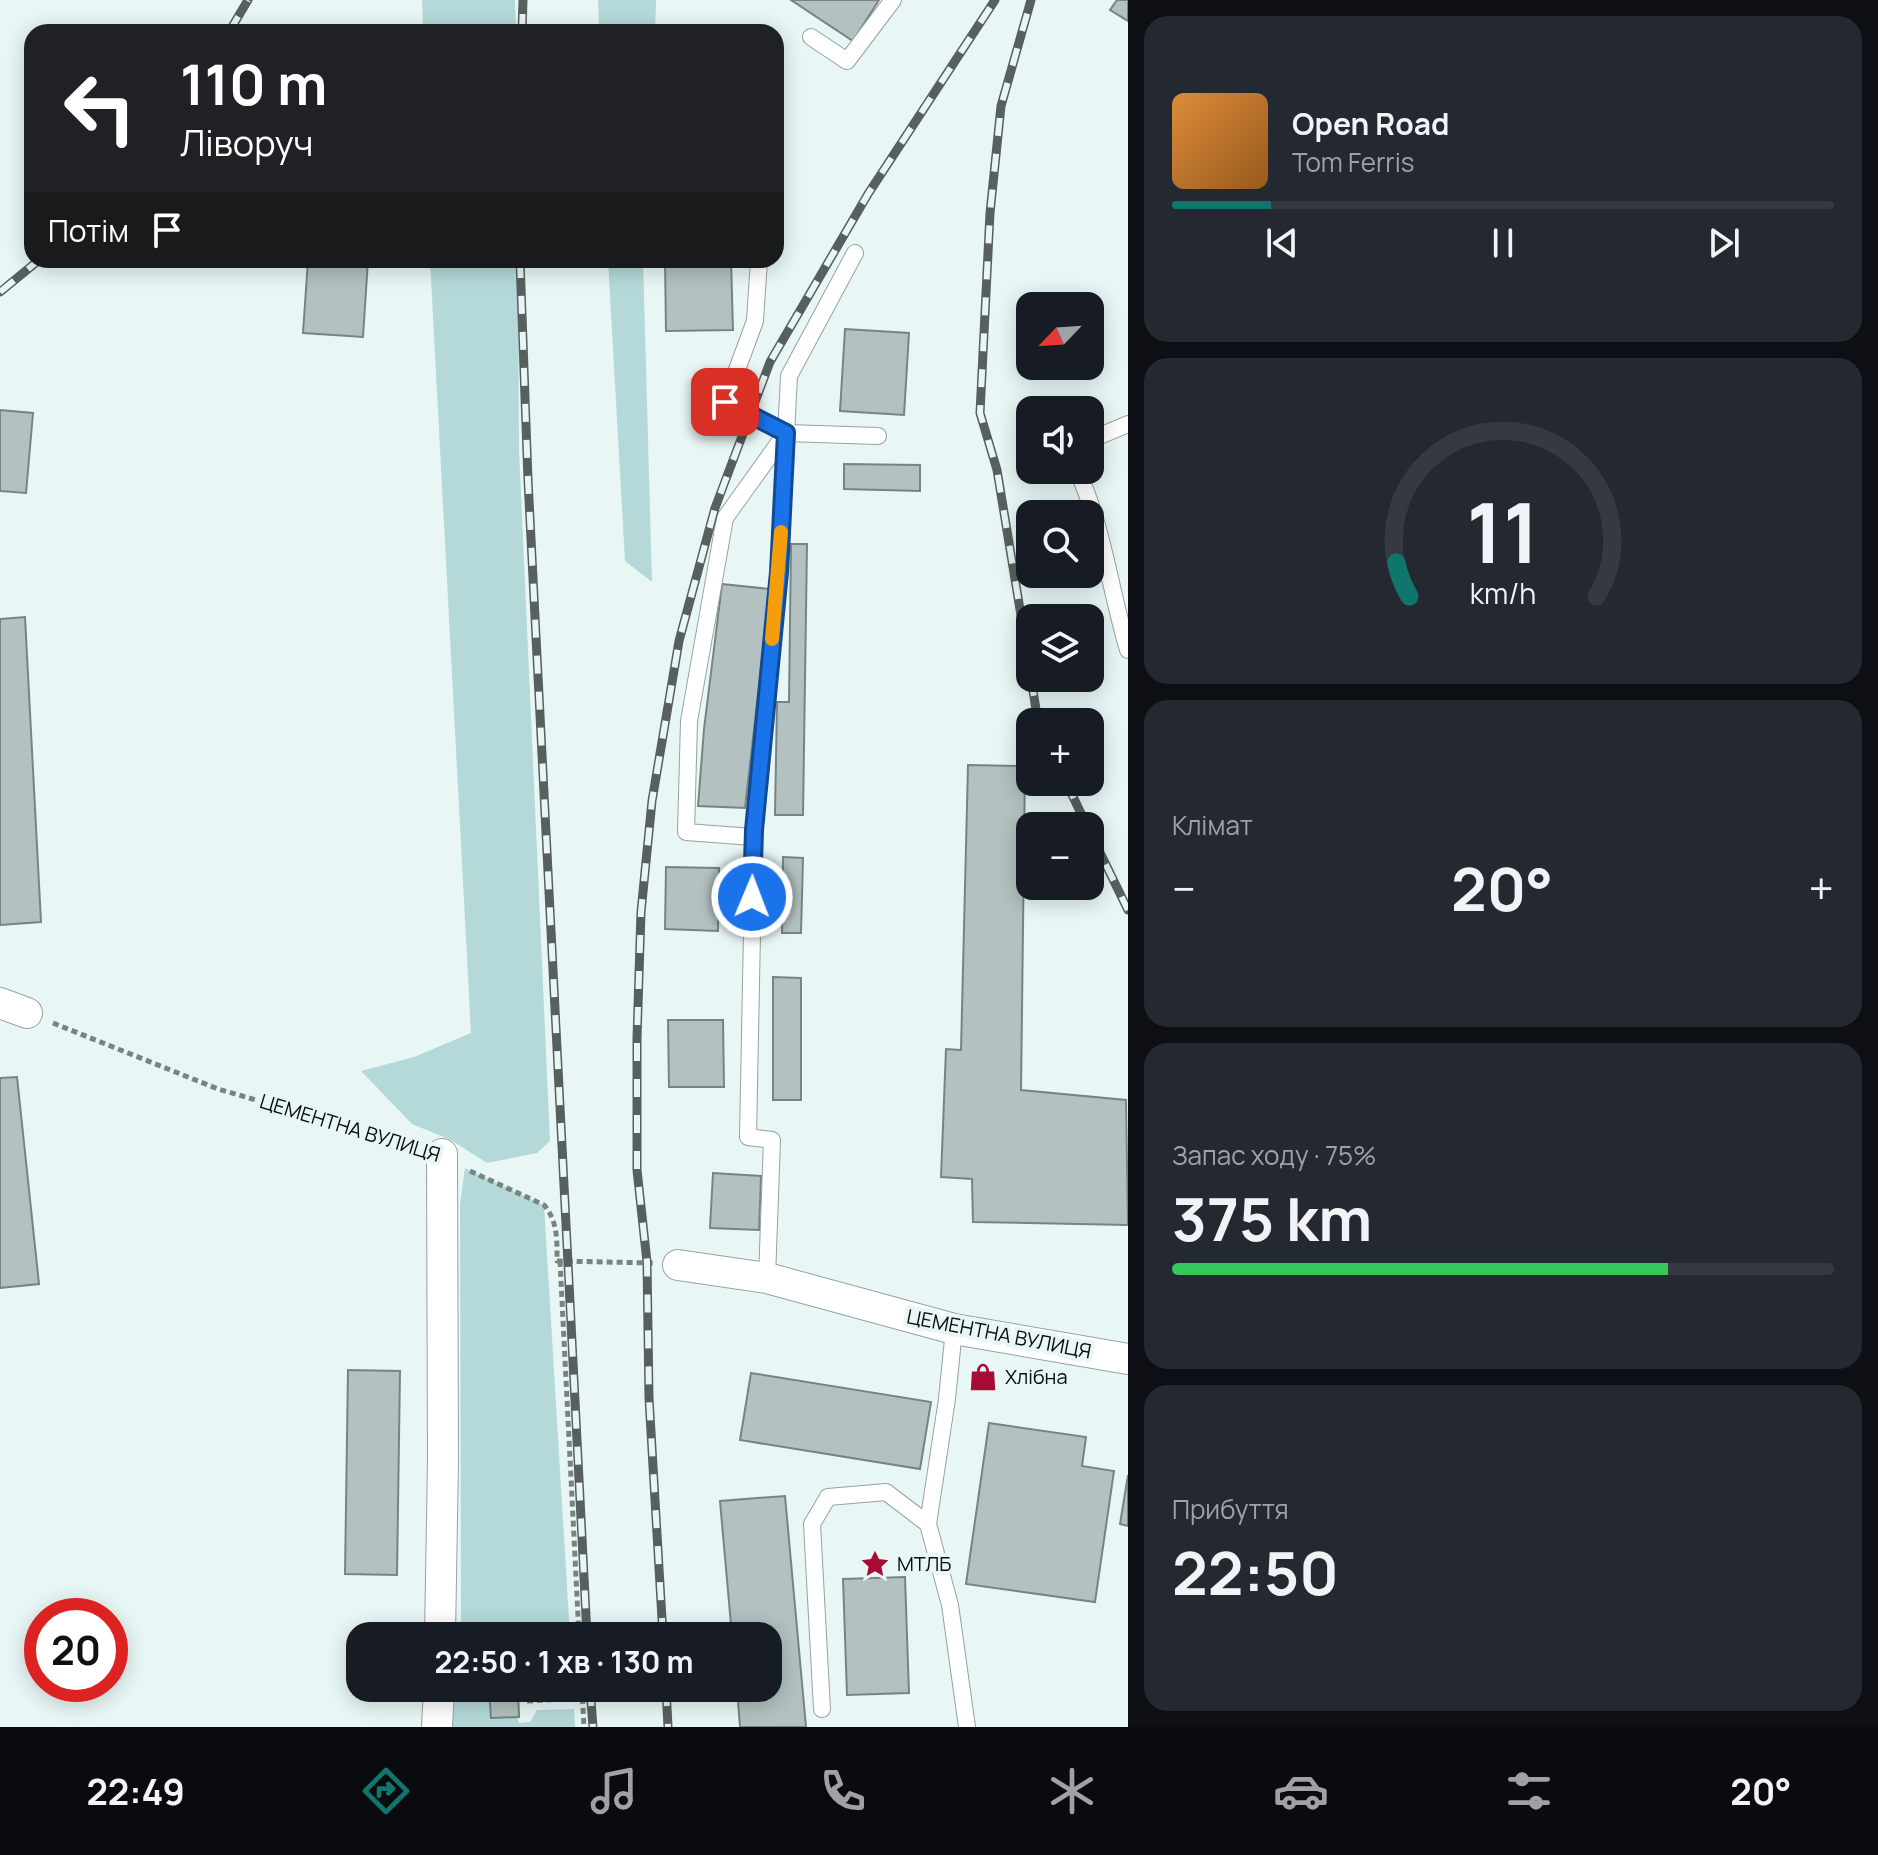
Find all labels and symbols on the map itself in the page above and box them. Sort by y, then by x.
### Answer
north arrow [1016,292,1104,380]
pin [691,368,759,436]
position arrow [710,855,794,939]
street label: ЦЕМЕНТНА ВУЛИЦЯ [257,1087,444,1168]
street label: ЦЕМЕНТНА ВУЛИЦЯ [905,1302,1094,1365]
shop icon: Хлібна [968,1362,998,1392]
place label: Хлібна [1005,1363,1068,1390]
place icon: МТЛБ [860,1549,890,1579]
place label: МТЛБ [897,1550,951,1577]
speed limit sign: 20 [24,1598,128,1702]

